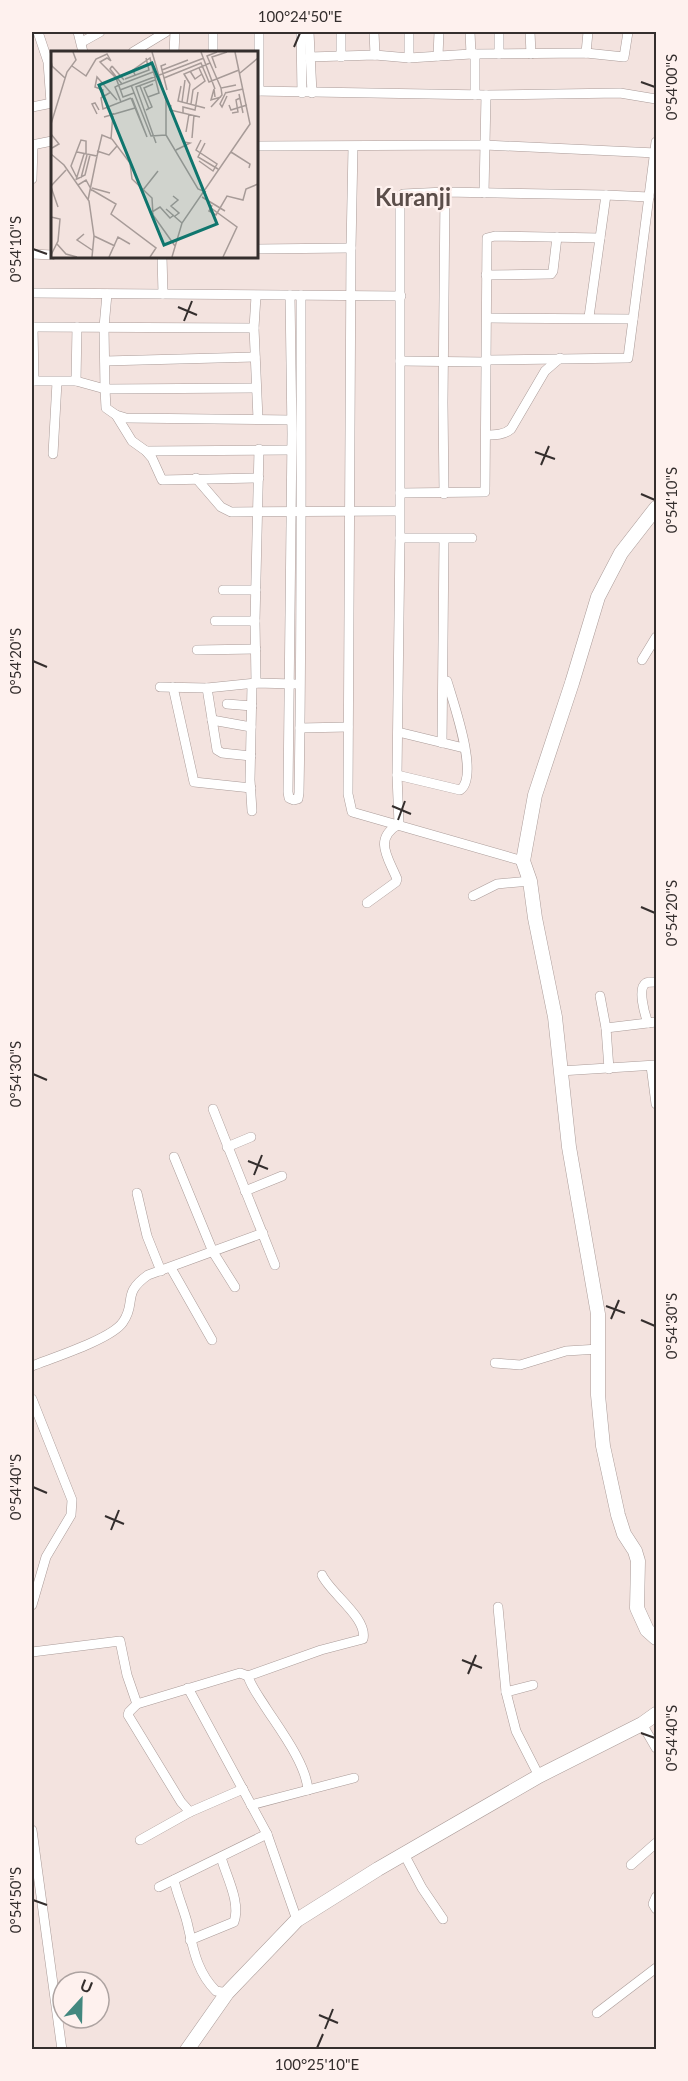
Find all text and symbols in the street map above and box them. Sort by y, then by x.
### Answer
text: 100°24'50"E [258,7,342,25]
inset map [51,51,258,258]
text: 0°54'00"S [662,54,680,120]
district label: Kuranji [375,182,451,211]
text: 0°54'10"S [6,216,24,282]
text: 0°54'10"S [662,467,680,533]
text: 0°54'20"S [6,628,24,694]
text: 0°54'20"S [662,880,680,946]
text: 0°54'30"S [6,1041,24,1107]
text: 0°54'30"S [662,1293,680,1359]
text: 0°54'40"S [6,1454,24,1520]
text: 0°54'40"S [662,1705,680,1771]
text: 0°54'50"S [6,1867,24,1933]
north arrow [51,1970,111,2030]
text: U [78,1975,96,1997]
text: 100°25'10"E [275,2055,359,2073]

